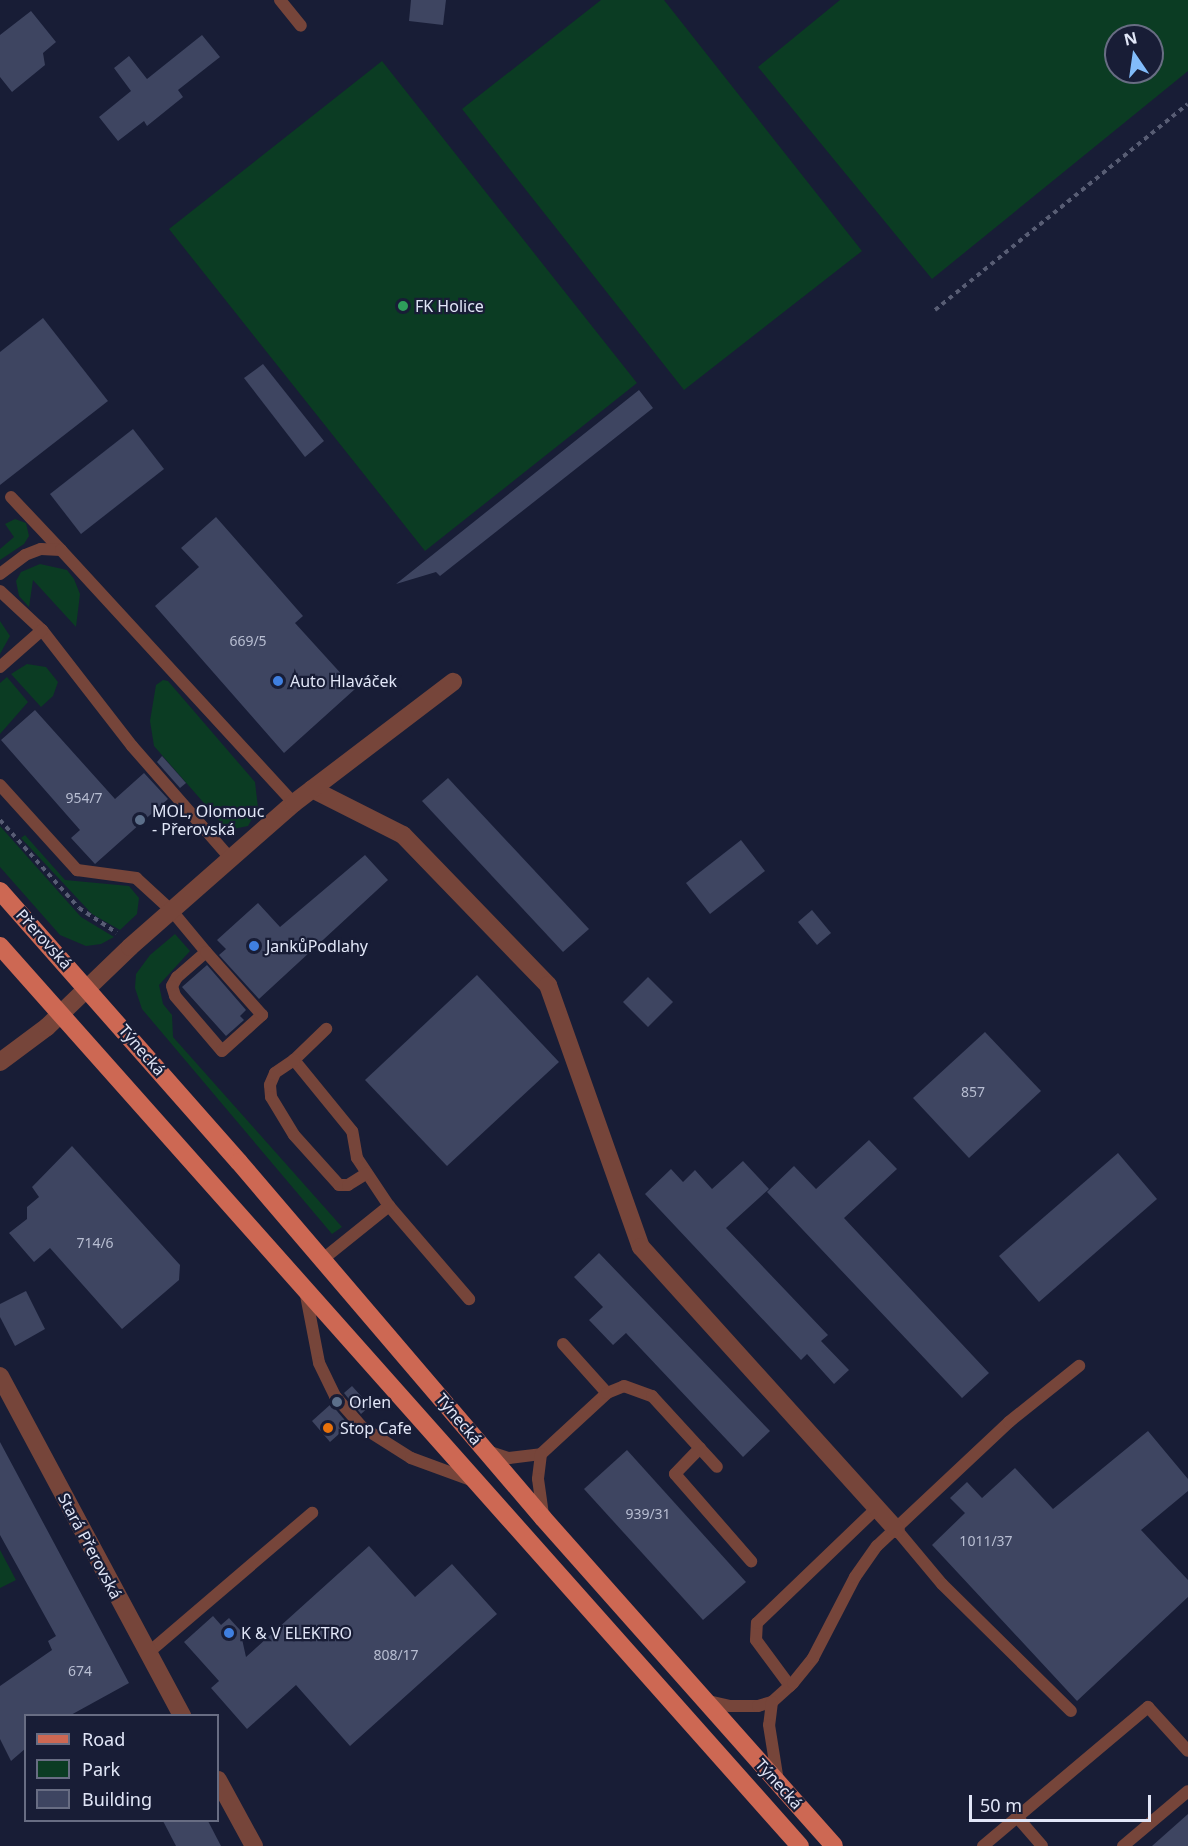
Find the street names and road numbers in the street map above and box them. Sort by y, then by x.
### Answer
street label: Přerovská [12,905,76,973]
street label: Týnecká [115,1021,169,1079]
street label: Týnecká [432,1390,486,1448]
street label: Stará Přerovská [54,1490,126,1602]
street label: Týnecká [752,1755,806,1813]

